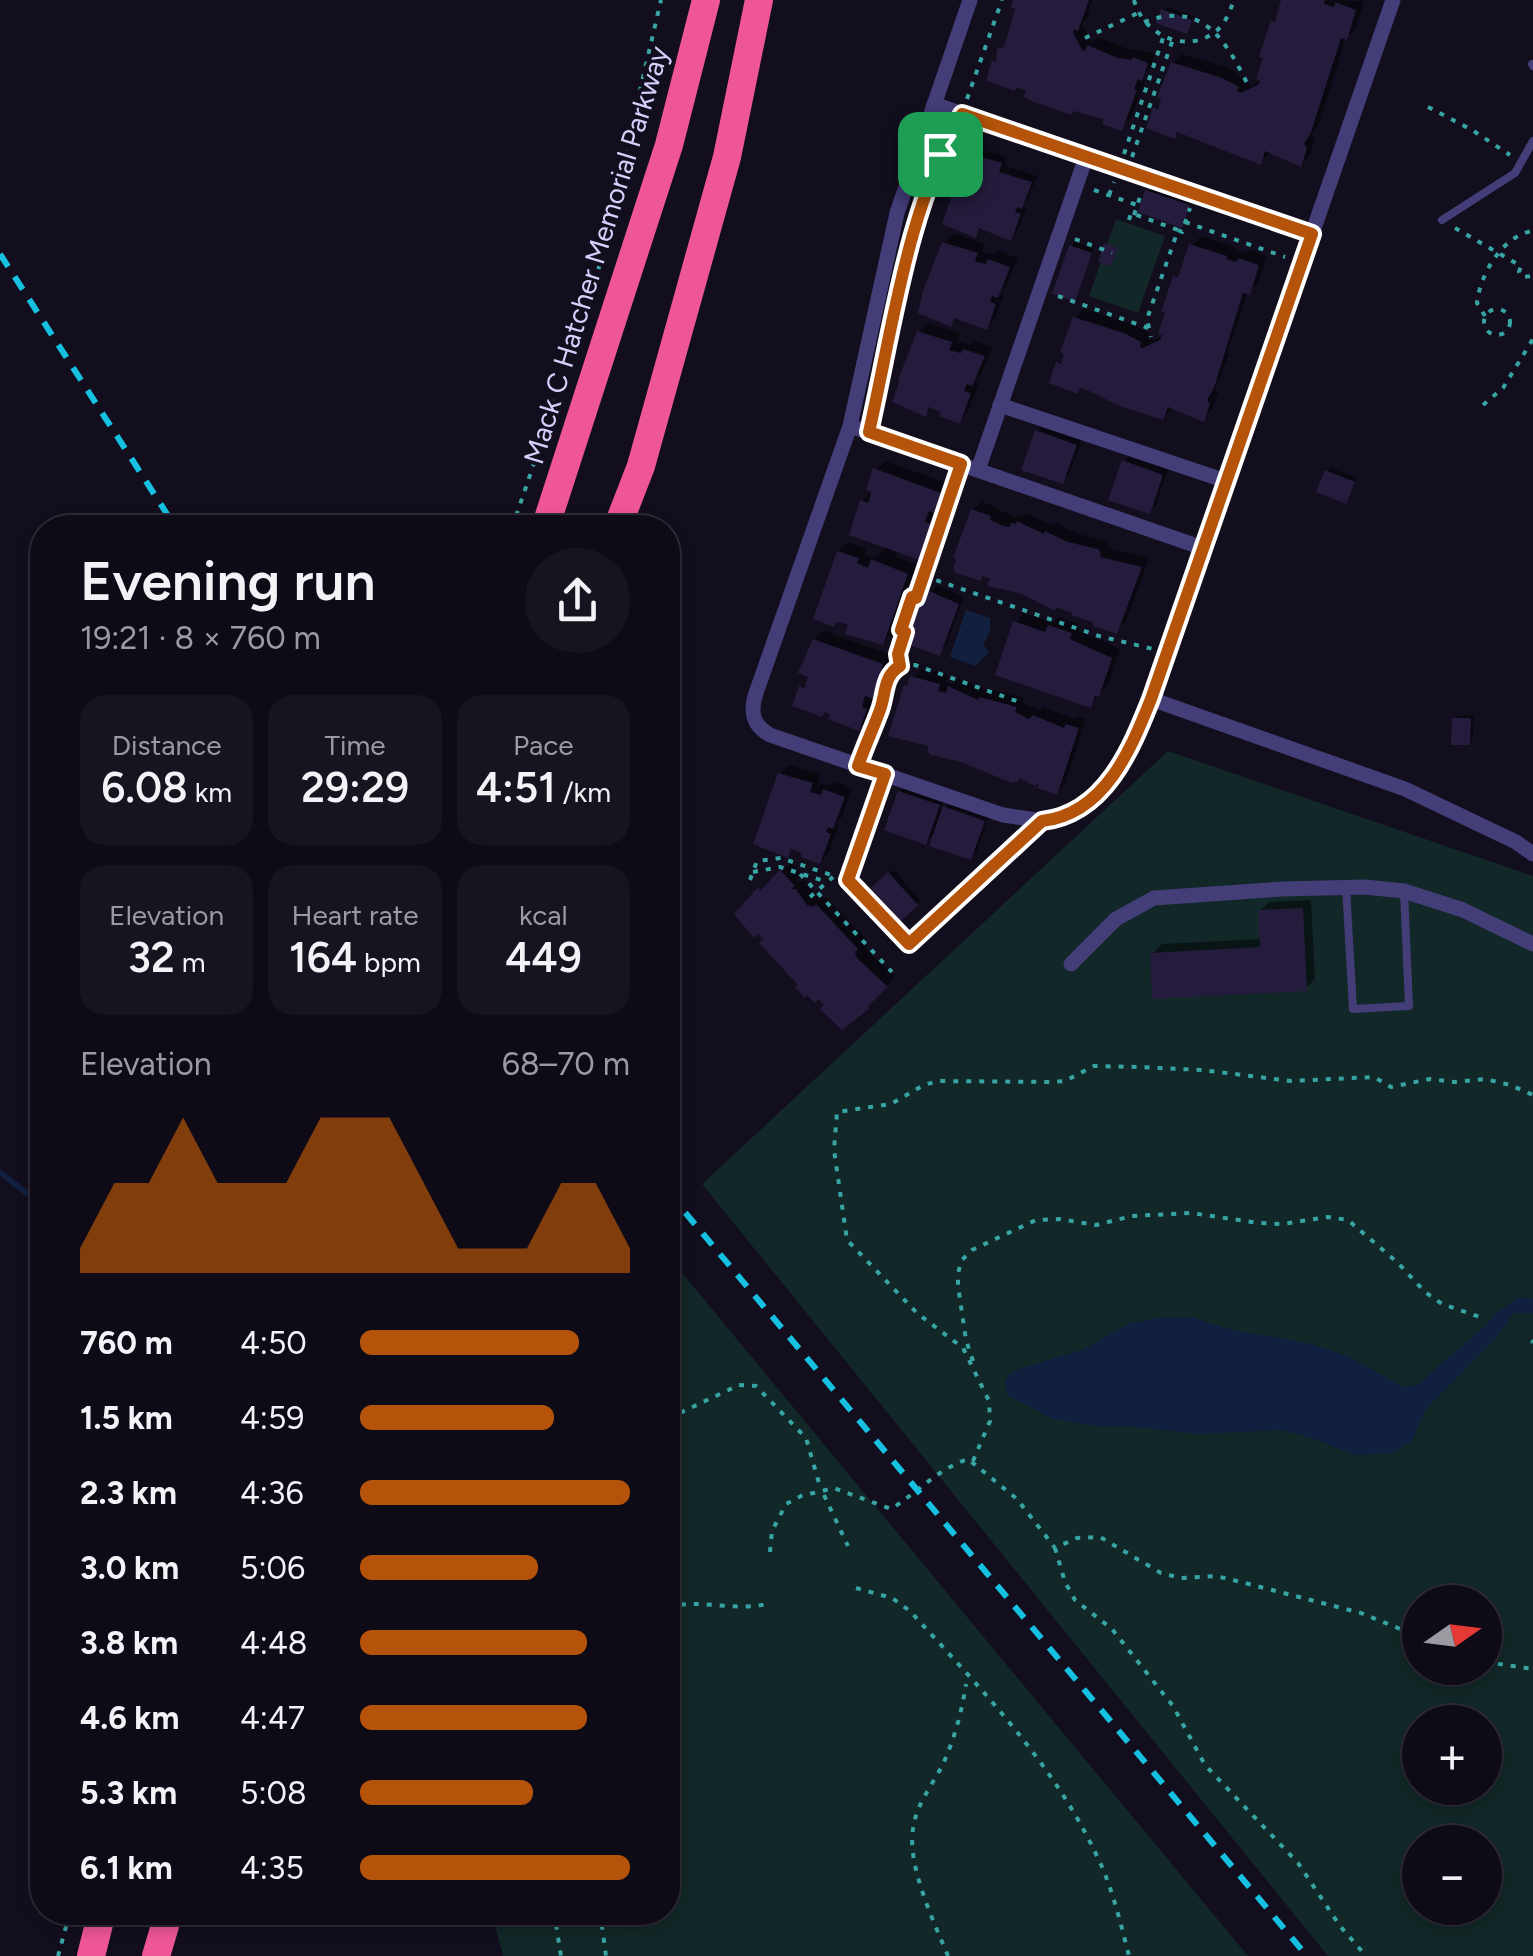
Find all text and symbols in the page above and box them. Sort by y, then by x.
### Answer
street label: Mack C Hatcher Memorial Parkway [516,42,676,468]
pin [898,112,983,197]
icon: arrive [913,127,968,182]
text: Evening run [80,548,376,614]
button: share [525,548,630,653]
text: 19:21 · 8 × 760 m [80,619,321,657]
text: Distance [112,728,222,762]
text: Time [324,728,386,762]
text: Pace [513,728,574,762]
text: 6.08 [101,762,188,813]
text: 29:29 [301,762,409,813]
text: 4:51 [476,762,556,813]
text: km [188,775,232,809]
text: /km [556,775,611,809]
text: Elevation [109,898,224,932]
text: Heart rate [291,898,419,932]
text: kcal [519,898,568,932]
text: 32 [128,932,175,983]
text: 164 [289,932,357,983]
text: 449 [505,932,582,983]
text: m [175,945,206,979]
text: bpm [357,945,421,979]
text: Elevation [80,1045,212,1083]
text: 68–70 m [502,1045,630,1083]
text: 760 m [80,1324,173,1362]
text: 4:50 [240,1324,307,1362]
text: 1.5 km [80,1399,173,1437]
text: 4:59 [240,1399,304,1437]
text: 2.3 km [80,1474,177,1512]
text: 4:36 [240,1474,304,1512]
text: 3.0 km [80,1549,179,1587]
text: 5:06 [240,1549,305,1587]
north arrow [1402,1585,1502,1685]
map controls [1402,1585,1502,1925]
text: 3.8 km [80,1624,178,1662]
text: 4:48 [240,1624,308,1662]
text: 4.6 km [80,1699,180,1737]
text: 4:47 [240,1699,305,1737]
button: + [1402,1705,1502,1805]
text: 5.3 km [80,1774,177,1812]
text: 5:08 [240,1774,307,1812]
button: − [1402,1825,1502,1925]
text: 6.1 km [80,1849,173,1887]
text: 4:35 [240,1849,304,1887]

